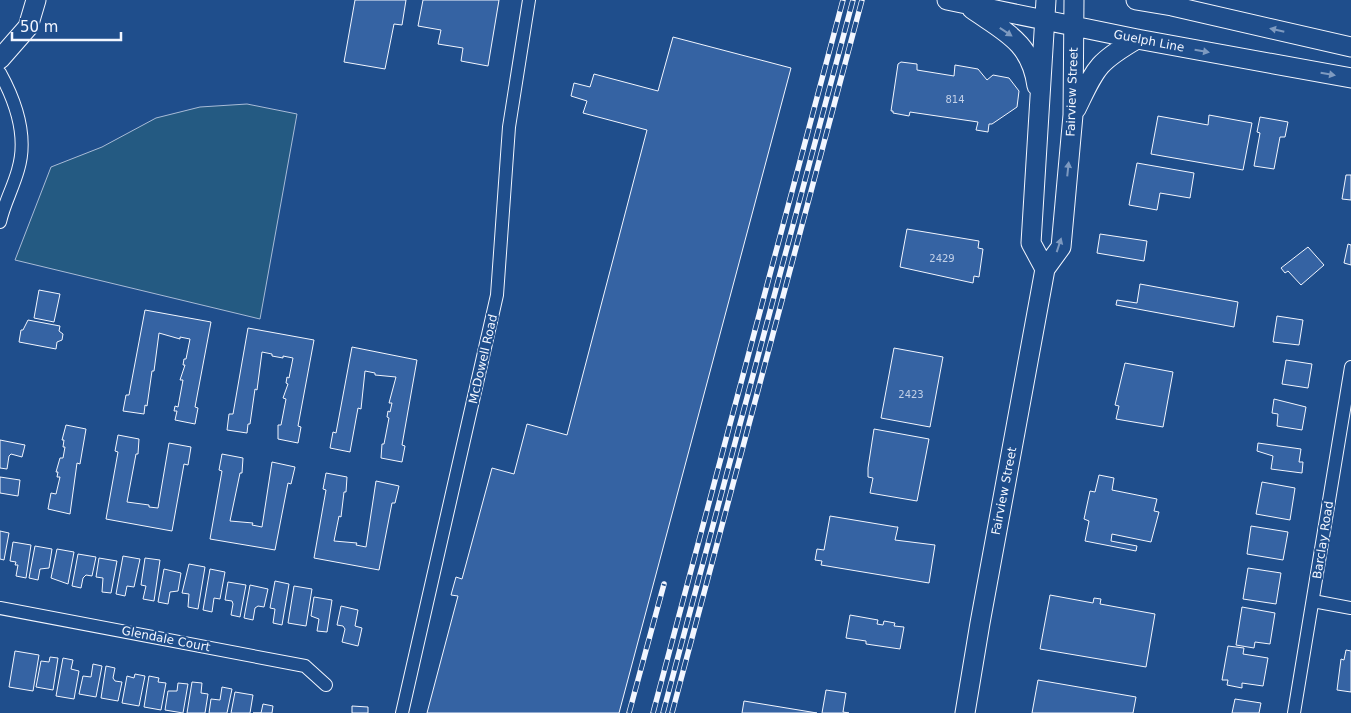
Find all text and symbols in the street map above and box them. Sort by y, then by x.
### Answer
scale bar [12,10,121,42]
text: 50 m [20,18,58,36]
one-way arrow [1269,26,1285,34]
one-way arrow [999,27,1012,37]
street label: Guelph Line [1112,27,1186,55]
street label: Fairview Street [1063,47,1081,137]
one-way arrow [1195,48,1211,56]
one-way arrow [1320,71,1336,79]
house number: 814 [945,94,965,105]
one-way arrow [1064,161,1072,177]
one-way arrow [1056,237,1064,252]
house number: 2429 [929,253,955,264]
street label: McDowell Road [466,313,500,405]
house number: 2423 [898,389,924,400]
street label: Fairview Street [989,446,1019,536]
street label: Barclay Road [1310,500,1336,580]
street label: Glendale Court [120,624,212,655]

